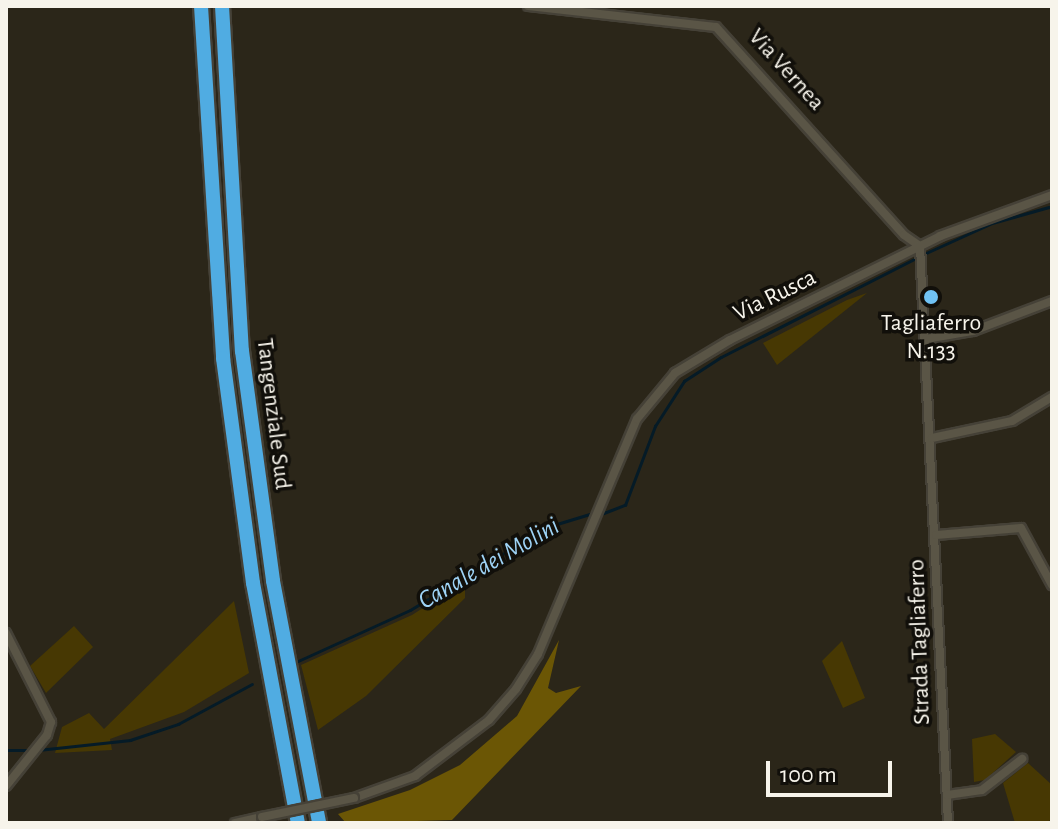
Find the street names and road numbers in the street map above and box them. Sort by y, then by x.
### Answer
street label: Via Vernea [742,23,830,117]
street label: Via Rusca [729,264,821,328]
street label: Tangenziale Sud [249,337,297,491]
street label: Strada Tagliaferro [903,559,937,725]

